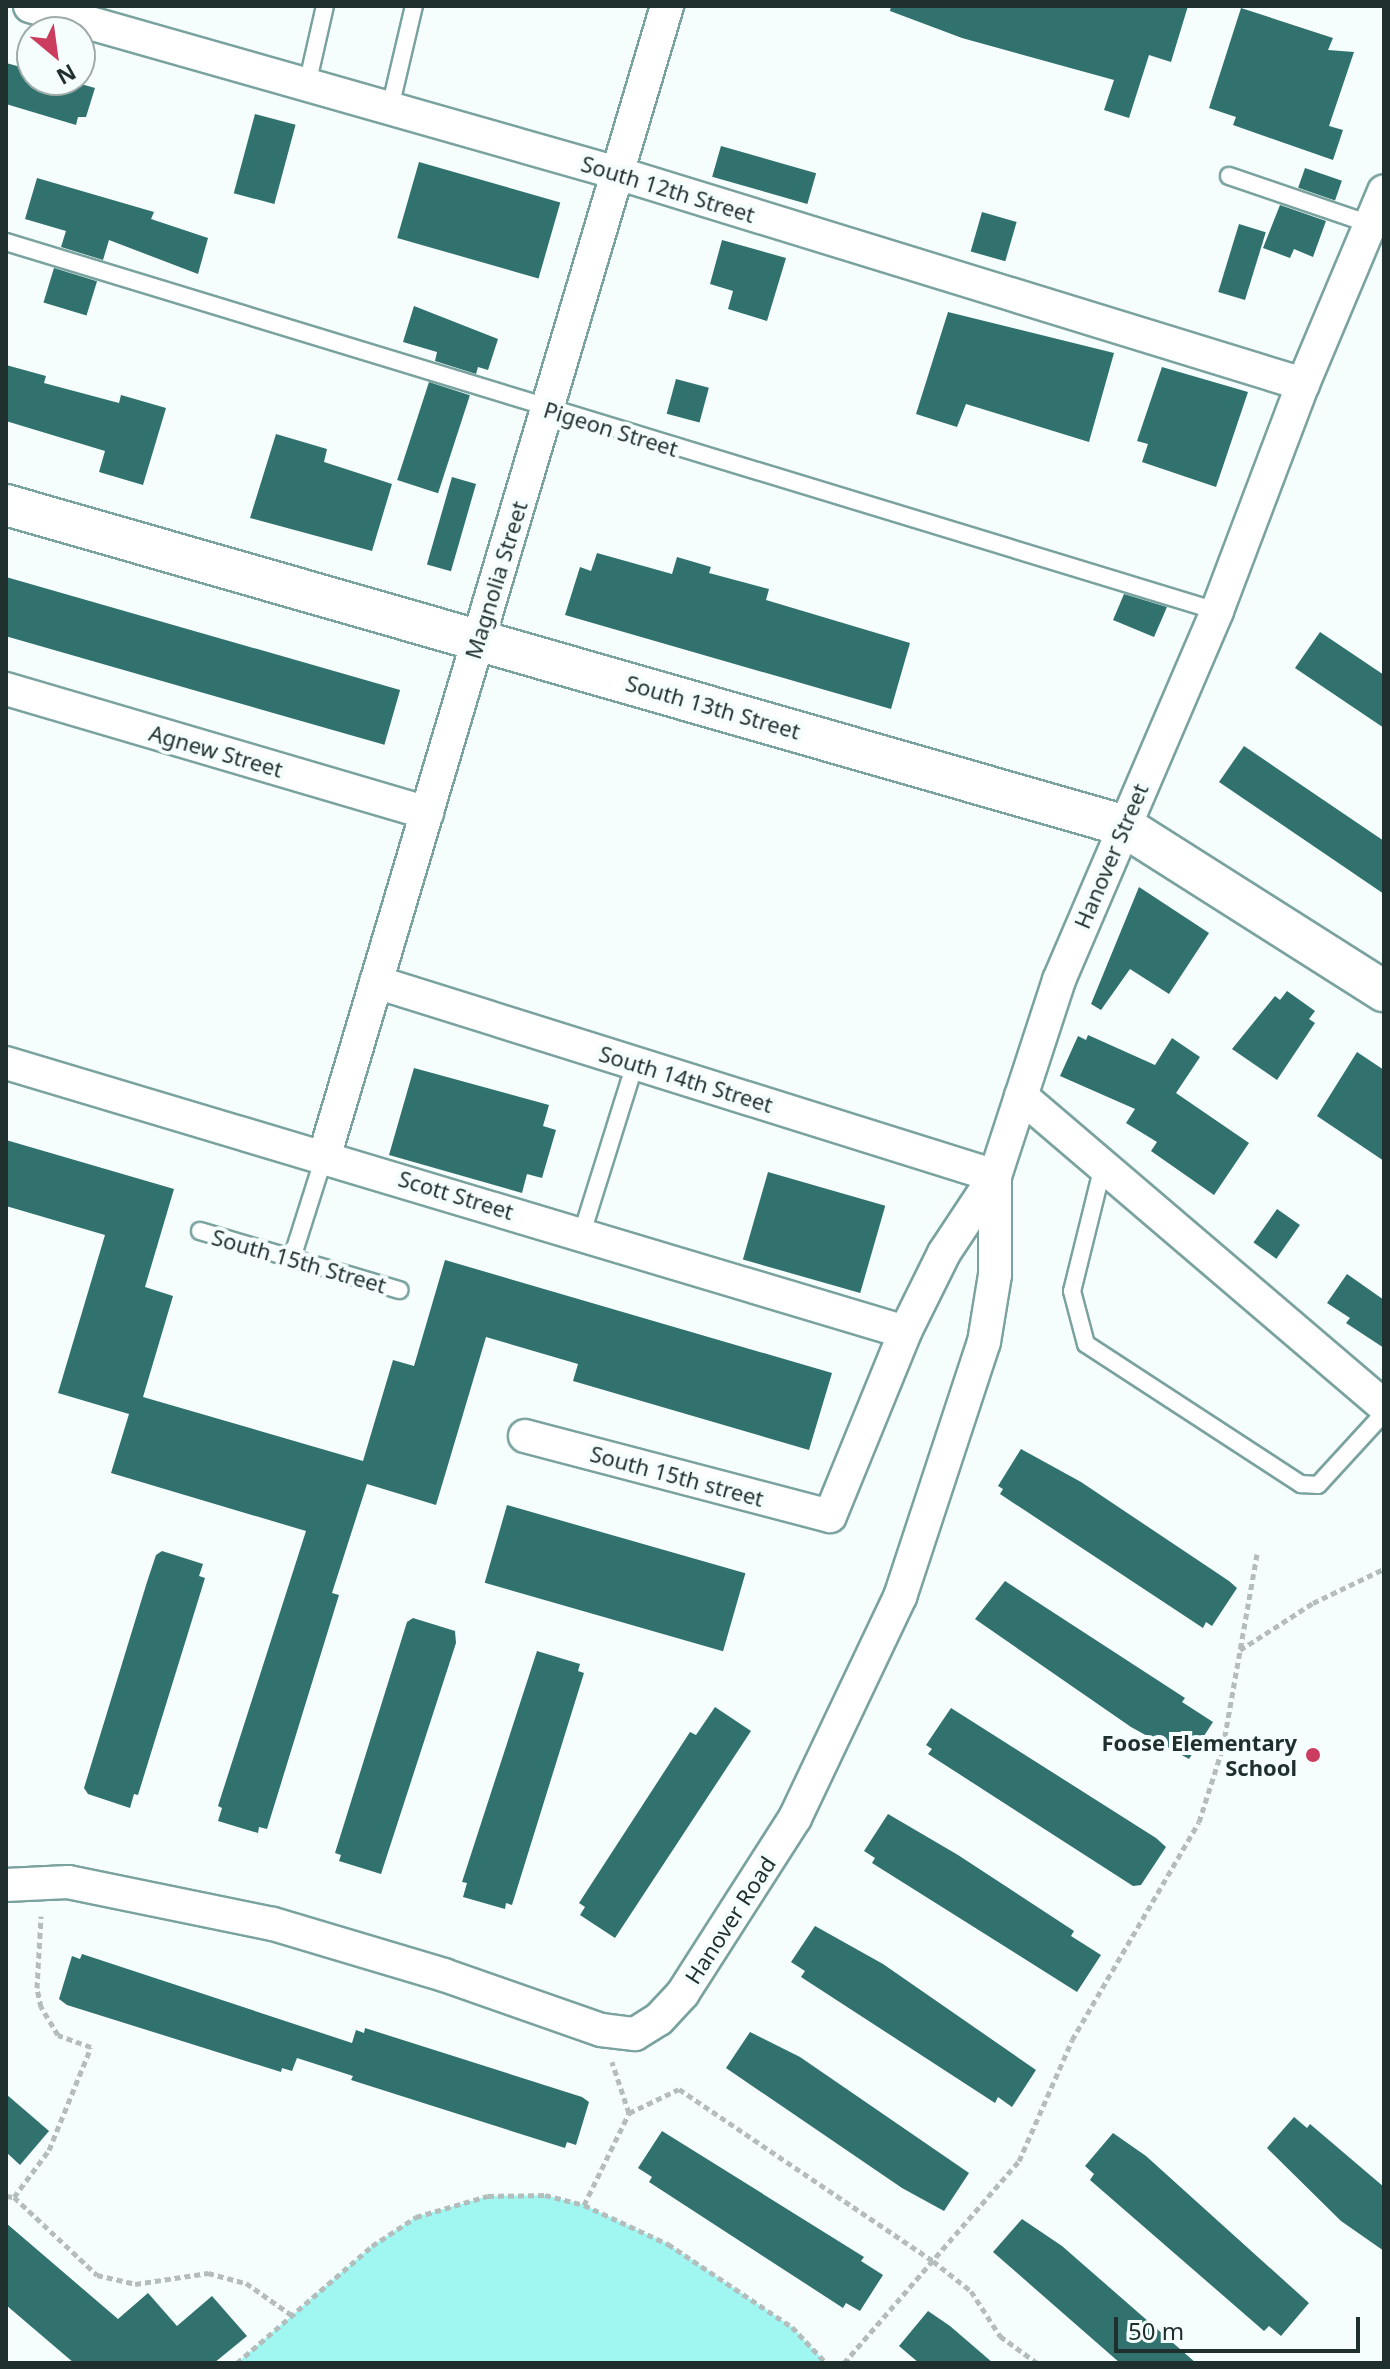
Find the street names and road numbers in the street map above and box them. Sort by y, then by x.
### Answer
street label: South 12th Street [578,150,758,228]
street label: Pigeon Street [541,396,681,462]
street label: Magnolia Street [459,498,533,662]
street label: South 13th Street [623,669,803,745]
street label: Agnew Street [146,719,286,783]
street label: Hanover Street [1069,780,1153,932]
street label: South 14th Street [596,1040,776,1118]
street label: Scott Street [395,1165,517,1225]
street label: South 15th Street [209,1223,389,1299]
street label: South 15th street [587,1440,767,1512]
street label: Hanover Road [679,1851,781,1989]

